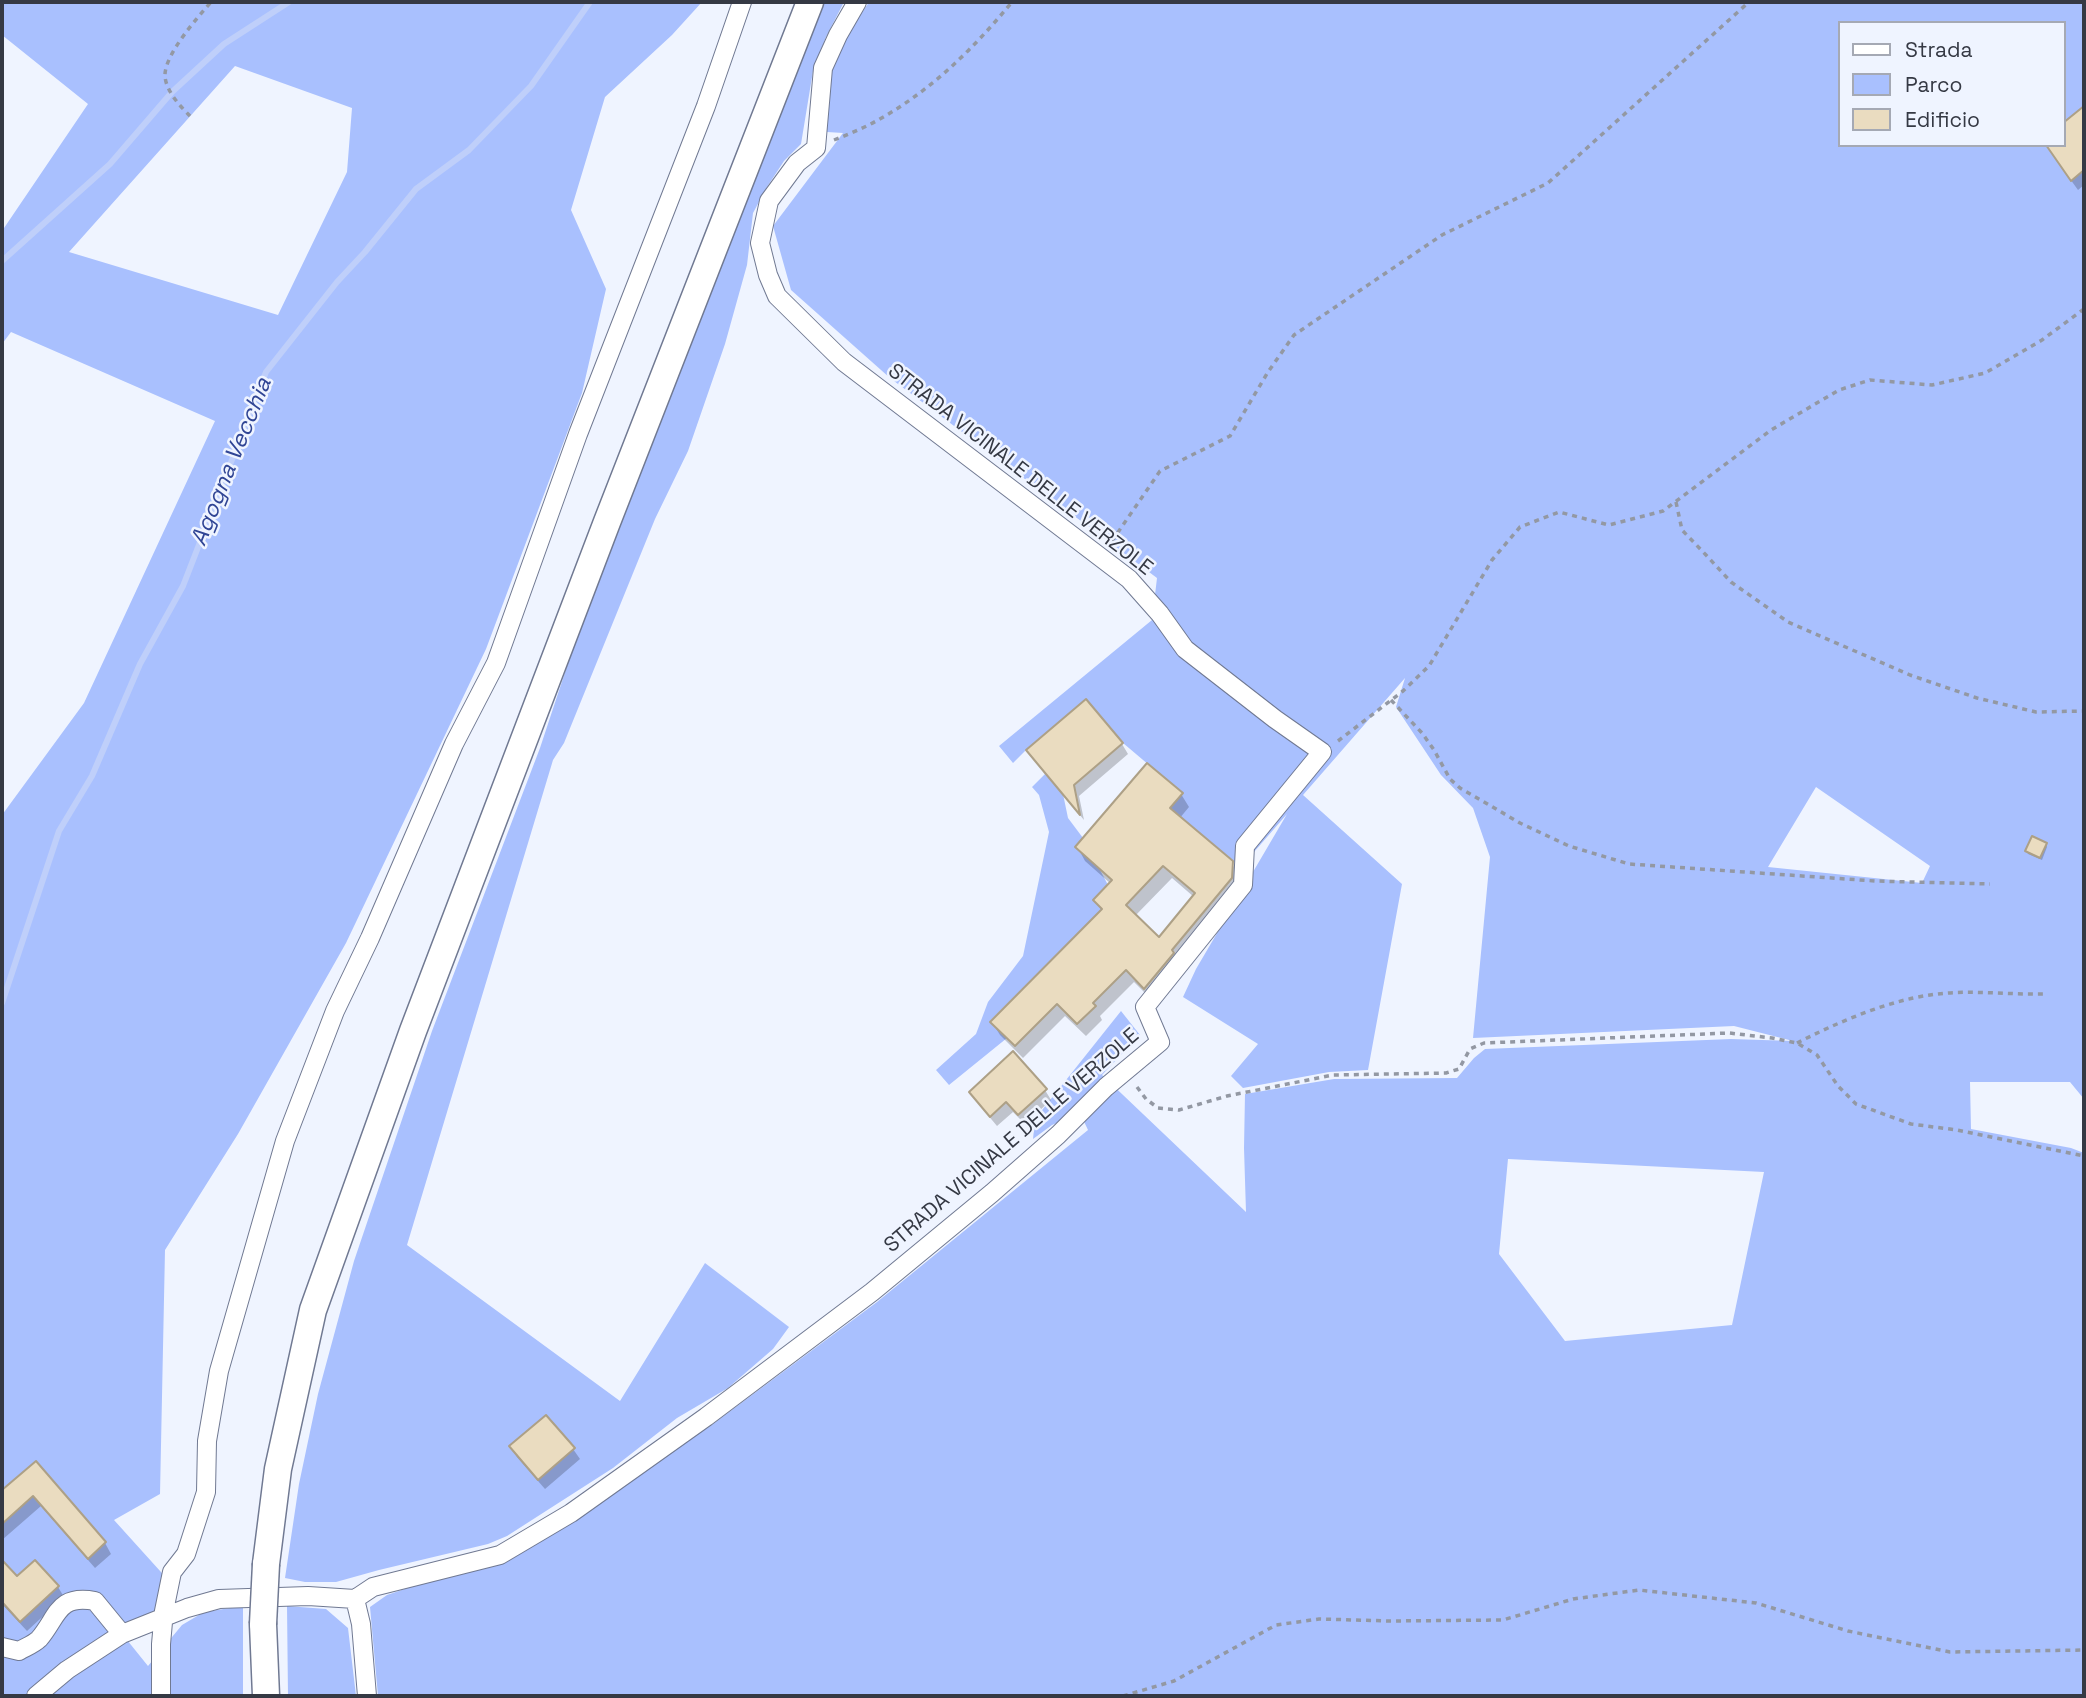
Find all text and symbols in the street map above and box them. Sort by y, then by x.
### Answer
legend [1838,21,2065,147]
text: Strada [1905,36,1972,63]
text: Parco [1905,71,1963,98]
text: Edificio [1905,106,1980,133]
street label: STRADA VICINALE DELLE VERZOLE [883,359,1157,581]
water label: Agogna Vecchia [186,374,278,550]
street label: STRADA VICINALE DELLE VERZOLE [880,1024,1144,1258]

